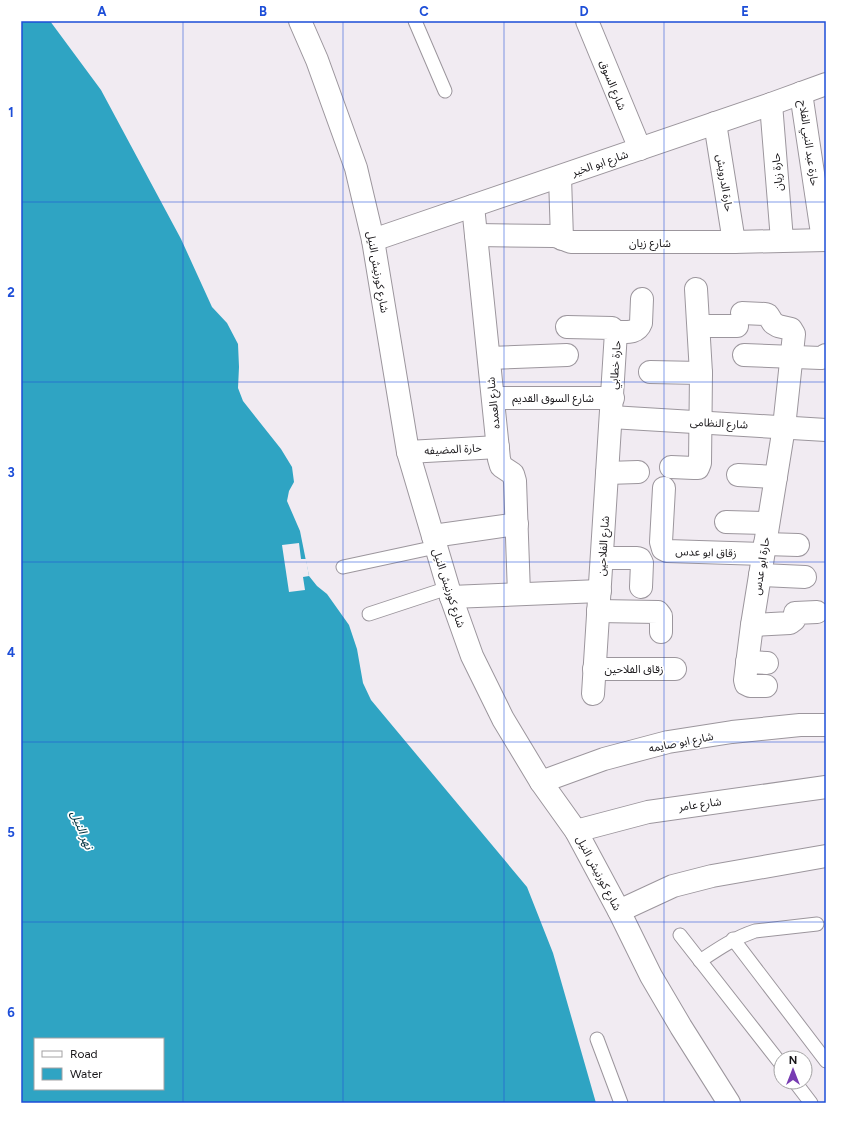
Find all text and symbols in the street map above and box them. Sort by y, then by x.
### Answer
text: A [97,4,107,19]
text: B [259,4,267,19]
text: C [419,4,429,19]
text: D [579,4,589,19]
text: E [741,4,749,19]
street label: شارع السوق [596,58,629,113]
street label: حارة عبد النبي الفلاح [794,99,821,188]
text: 1 [8,105,14,120]
street label: شارع ابو الخير [569,148,631,180]
street label: حارة زيان [769,152,786,192]
street label: حارة الدرويش [713,153,736,213]
street label: شارع كورنيش النيل [363,230,391,314]
street label: شارع زيان [629,237,671,251]
text: 2 [7,285,15,300]
street label: حارة خطابي [607,340,626,390]
street label: شارع العمده [484,376,504,430]
street label: شارع السوق القديم [512,392,594,407]
street label: شارع النظامى [689,415,749,433]
street label: حارة المضيفه [424,441,483,458]
text: 3 [7,465,15,480]
street label: شارع الفلاحين [595,515,613,577]
street label: حارة ابو عدس [750,536,773,596]
street label: زقاق ابو عدس [675,545,737,560]
street label: شارع كورنيش النيل [429,547,468,630]
text: 4 [7,645,15,660]
street label: زقاق الفلاحين [604,663,664,676]
street label: شارع ابو صايمه [648,730,715,756]
street label: شارع عامر [677,795,723,815]
water label: نهر النيل [68,809,97,853]
text: 5 [7,825,15,840]
street label: شارع كورنيش النيل [573,834,624,914]
text: 6 [7,1005,15,1020]
legend [34,1038,164,1090]
text: Road [70,1047,98,1061]
north arrow [773,1050,813,1090]
text: N [789,1054,797,1067]
text: Water [70,1067,102,1081]

